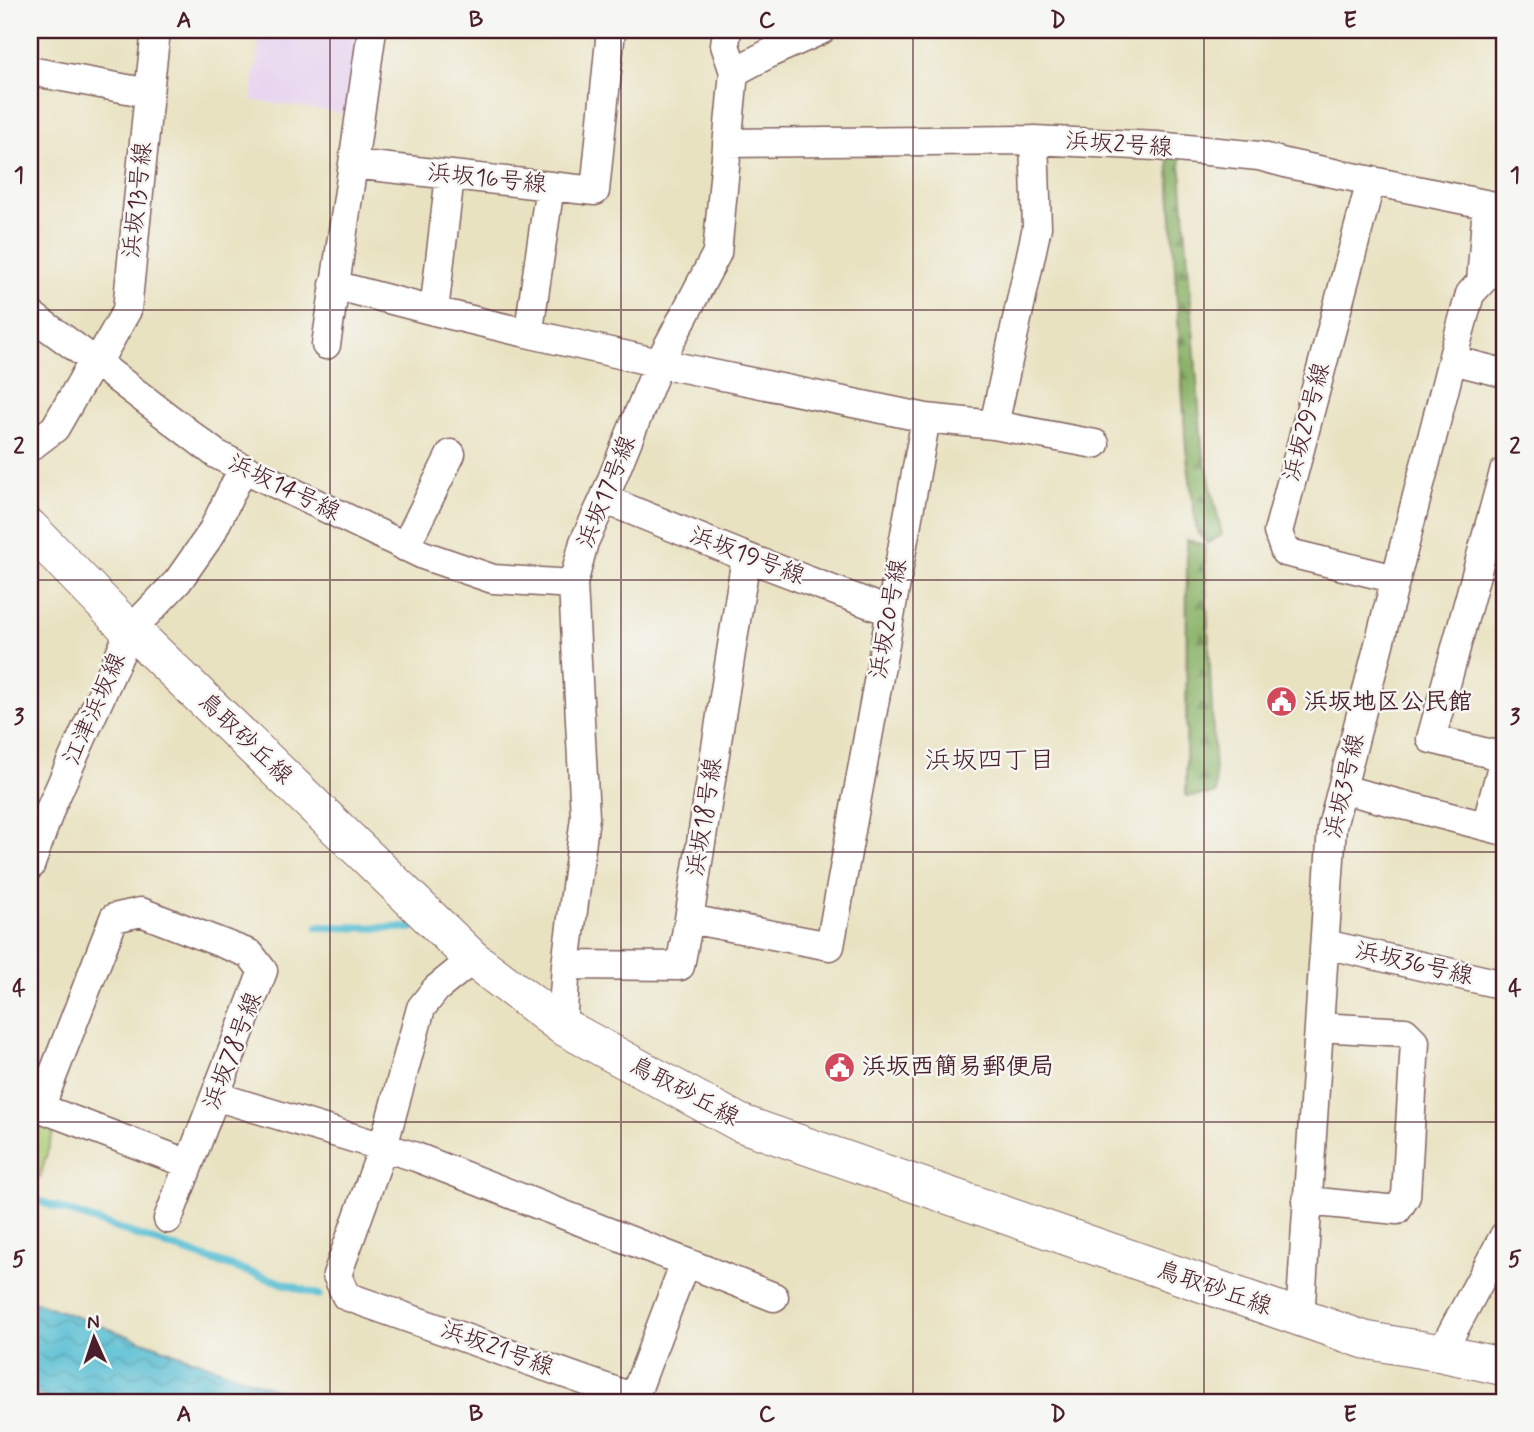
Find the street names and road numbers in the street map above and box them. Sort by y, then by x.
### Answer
street label: 浜坂2号線 [1064,126,1174,164]
street label: 浜坂13号線 [116,140,160,260]
street label: 浜坂16号線 [426,157,548,201]
street label: 浜坂29号線 [1276,359,1338,485]
street label: 浜坂17号線 [570,431,644,553]
street label: 浜坂14号線 [223,447,345,529]
street label: 浜坂19号線 [685,520,809,592]
street label: 浜坂20号線 [863,556,915,682]
street label: 江津浜坂線 [56,648,134,770]
street label: 鳥取砂丘線 [191,686,299,792]
street label: 浜坂3号線 [1318,730,1372,842]
street label: 浜坂18号線 [680,755,730,879]
street label: 浜坂36号線 [1352,935,1476,993]
street label: 浜坂78号線 [196,988,270,1114]
street label: 鳥取砂丘線 [624,1050,744,1134]
street label: 鳥取砂丘線 [1152,1255,1276,1323]
street label: 浜坂21号線 [436,1314,558,1384]

